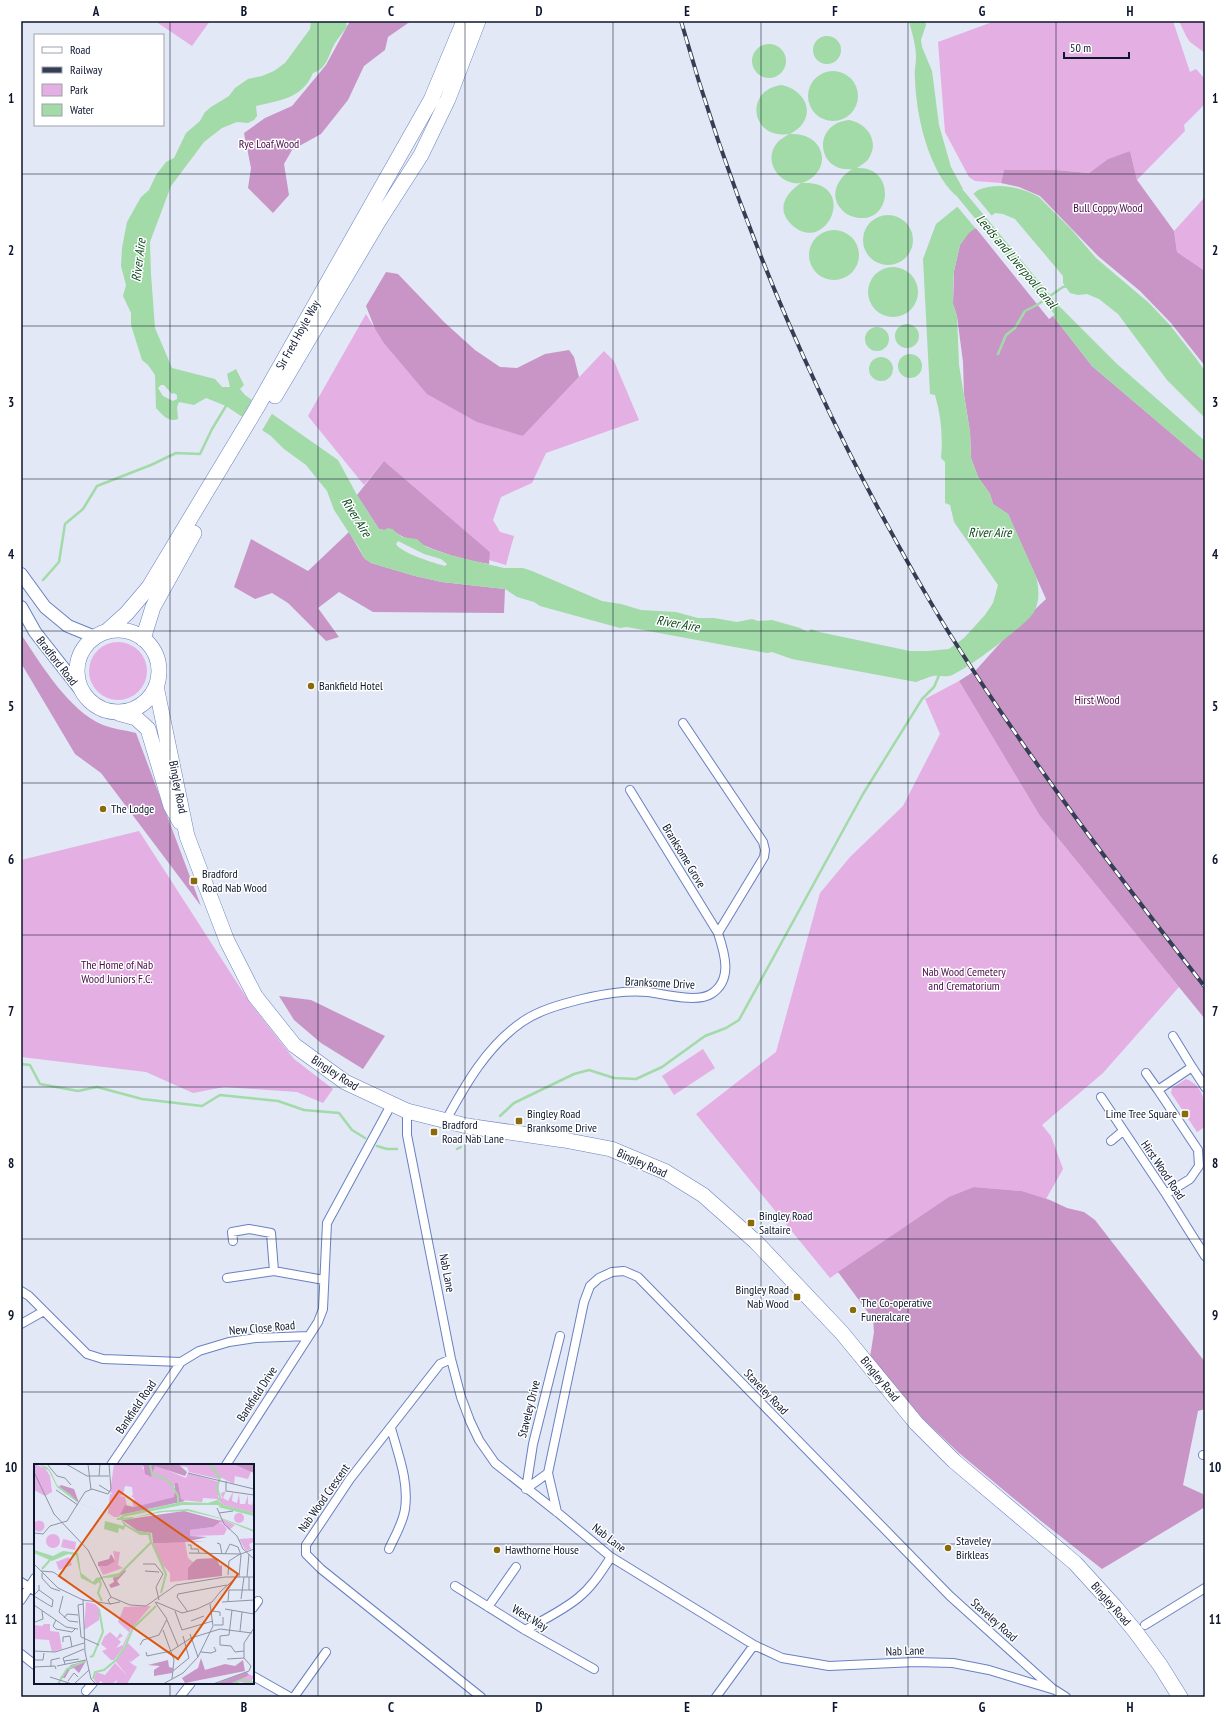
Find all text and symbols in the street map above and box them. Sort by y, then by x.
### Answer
text: A [92,3,100,20]
text: B [241,3,247,20]
text: C [388,3,394,20]
text: D [536,3,543,20]
text: E [684,3,690,20]
text: F [832,3,838,20]
text: G [979,3,986,20]
text: H [1127,3,1134,20]
legend [34,34,164,126]
scale bar [1064,34,1129,60]
text: 50 m [1070,40,1091,55]
text: Road [70,42,90,57]
text: Railway [70,62,103,77]
text: Park [70,82,88,97]
text: 1 [8,90,14,107]
text: 1 [1212,90,1218,107]
text: Water [70,102,95,117]
park label: Rye Loaf Wood [239,136,299,151]
park label: Bull Coppy Wood [1073,200,1143,215]
water label: Leeds and Liverpool Canal [972,211,1062,313]
water label: River Aire [127,236,150,283]
text: 2 [8,242,14,259]
text: 2 [1212,242,1218,259]
street label: Sir Fred Hoyle Way [272,297,323,372]
text: 3 [8,394,14,411]
text: 3 [1212,394,1218,411]
water label: River Aire [338,494,376,542]
water label: River Aire [968,524,1013,541]
text: 4 [8,546,15,563]
text: 4 [1212,546,1219,563]
water label: River Aire [655,611,702,636]
street label: Bradford Road [33,633,81,688]
place label: Bankfield Hotel [319,678,383,693]
marker: Bankfield Hotel [306,681,316,691]
park label: Hirst Wood [1074,692,1120,707]
text: 5 [8,698,14,715]
text: 5 [1212,698,1218,715]
street label: Bingley Road [166,759,191,815]
place label: The Lodge [111,801,154,816]
marker: The Lodge [98,804,108,814]
street label: Branksome Grove [659,821,709,891]
text: 6 [8,851,14,868]
text: 6 [1212,851,1218,868]
place label: Bradford Road Nab Wood [202,866,267,895]
marker: Bradford Road Nab Wood [189,876,199,886]
park label: The Home of Nab Wood Juniors F.C. [81,957,153,986]
park label: Nab Wood Cemetery and Crematorium [922,964,1006,993]
street label: Branksome Drive [625,973,695,992]
text: 7 [8,1003,14,1020]
text: 7 [1212,1003,1218,1020]
street label: Bingley Road [309,1052,362,1093]
place label: Bingley Road Branksome Drive [527,1106,597,1135]
place label: Lime Tree Square [1106,1106,1177,1121]
marker: Lime Tree Square [1180,1109,1190,1119]
marker: Bingley Road Branksome Drive [514,1116,524,1126]
place label: Bradford Road Nab Lane [442,1117,504,1146]
marker: Bradford Road Nab Lane [429,1127,439,1137]
street label: Hirst Wood Road [1138,1137,1189,1202]
street label: Bingley Road [615,1145,670,1180]
text: 8 [8,1155,14,1172]
text: 8 [1212,1155,1218,1172]
place label: Bingley Road Saltaire [759,1208,812,1237]
marker: Bingley Road Saltaire [746,1218,756,1228]
street label: Nab Lane [436,1252,459,1293]
place label: Bingley Road Nab Wood [736,1282,789,1311]
marker: Bingley Road Nab Wood [792,1292,802,1302]
place label: The Co-operative Funeralcare [861,1295,932,1324]
marker: The Co-operative Funeralcare [848,1305,858,1315]
text: 9 [8,1307,14,1324]
text: 9 [1212,1307,1218,1324]
street label: New Close Road [228,1317,296,1338]
street label: Bingley Road [858,1353,903,1404]
street label: Bankfield Drive [233,1363,280,1424]
street label: Staveley Road [741,1366,792,1418]
street label: Bankfield Road [112,1377,159,1436]
street label: Staveley Drive [514,1378,543,1439]
text: 10 [5,1459,17,1476]
text: 10 [1209,1459,1221,1476]
street label: Nab Wood Crescent [295,1460,353,1535]
inset map [34,1464,254,1684]
street label: Nab Lane [589,1520,629,1555]
place label: Staveley Birkleas [956,1533,991,1562]
place label: Hawthorne House [505,1542,579,1557]
marker: Staveley Birkleas [943,1543,953,1553]
marker: Hawthorne House [492,1545,502,1555]
street label: Bingley Road [1088,1579,1135,1629]
street label: Staveley Road [968,1595,1021,1644]
street label: West Way [510,1601,551,1634]
text: 11 [5,1611,17,1628]
text: 11 [1209,1611,1221,1628]
street label: Nab Lane [885,1642,925,1659]
text: A [92,1699,100,1716]
text: B [241,1699,247,1716]
text: C [388,1699,394,1716]
text: D [536,1699,543,1716]
text: E [684,1699,690,1716]
text: F [832,1699,838,1716]
text: G [979,1699,986,1716]
text: H [1127,1699,1134,1716]

